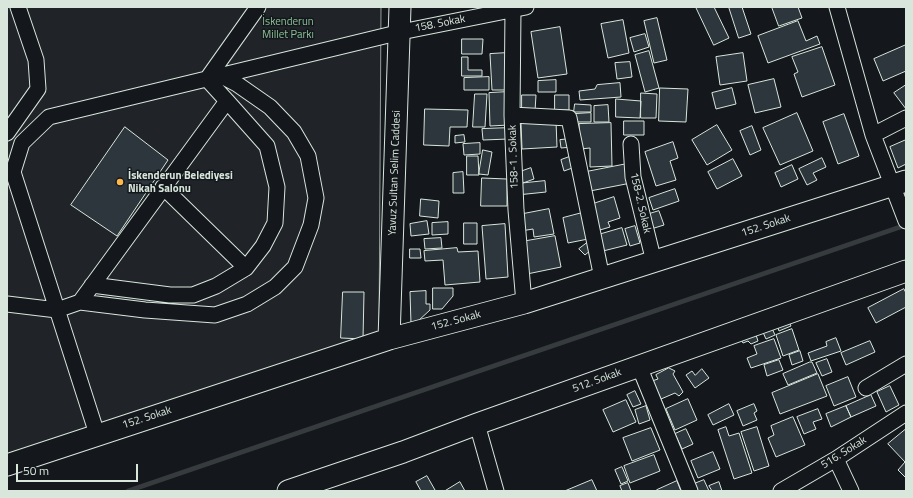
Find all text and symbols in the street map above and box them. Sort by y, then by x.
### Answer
street label: 158. Sokak [414,13,466,35]
park label: İskenderun Millet Parkı [262,15,314,41]
street label: Yavuz Sultan Selim Caddesi [386,110,404,236]
street label: 158-1 . Sokak [506,125,522,189]
place label: İskenderun Belediyesi Nikah Salonu [128,169,233,195]
street label: 158-2. Sokak [627,171,653,235]
marker: İskenderun Belediyesi Nikah Salonu [115,177,125,187]
street label: 152. Sokak [740,212,792,240]
street label: 152. Sokak [430,308,482,334]
street label: 512. Sokak [571,366,623,396]
street label: 152. Sokak [121,404,173,432]
street label: 516. Sokak [819,434,869,472]
scale bar [18,456,140,482]
text: 50 m [23,461,49,480]

